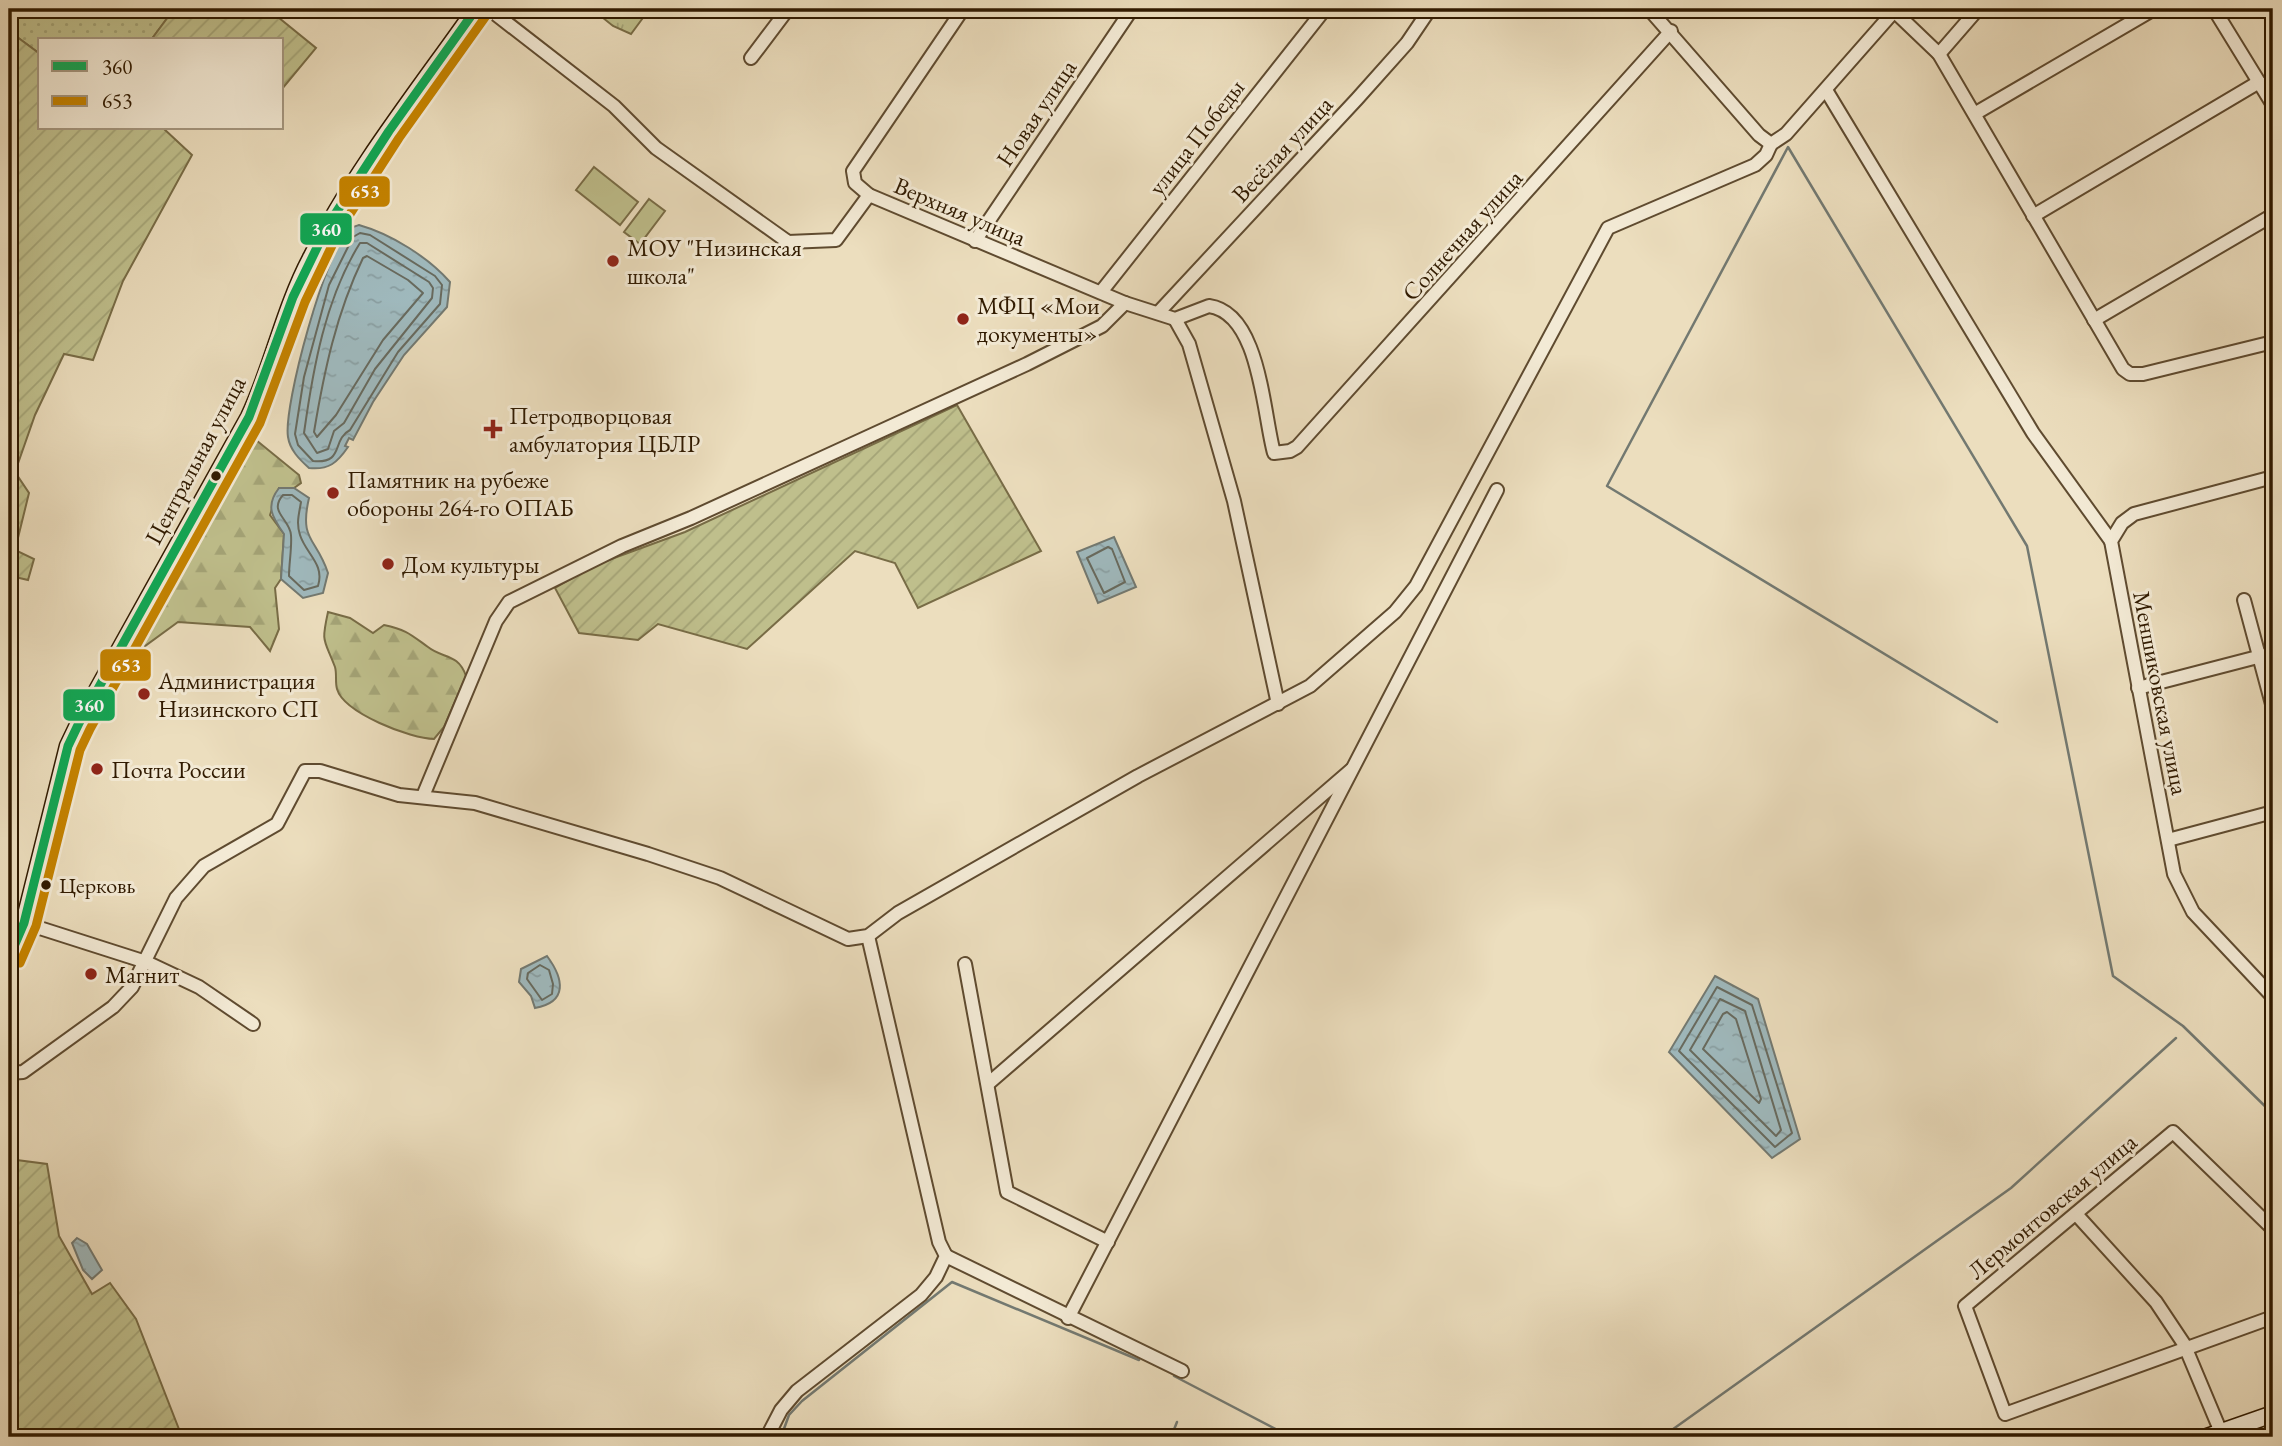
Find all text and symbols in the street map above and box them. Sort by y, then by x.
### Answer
legend [38,38,284,130]
text: 360 [102,53,132,80]
street label: Новая улица [989,53,1083,173]
street label: улица Победы [1141,72,1251,201]
text: 653 [102,87,132,114]
street label: Весёлая улица [1225,89,1340,209]
street label: Солнечная улица [1395,163,1529,307]
street label: Верхняя улица [889,169,1031,253]
line badge: 653 [338,175,391,208]
text: 653 [350,179,380,204]
line badge: 360 [299,212,353,246]
text: 360 [311,217,341,242]
place label: МОУ "Низинская школа" [627,232,802,291]
marker: МОУ "Низинская школа" [605,253,621,269]
place label: МФЦ «Мои документы» [977,290,1100,349]
marker: МФЦ «Мои документы» [955,311,971,327]
street label: Центральная улица [138,370,253,550]
place label: Петродворцовая амбулатория ЦБЛР [509,400,700,459]
marker: Петродворцовая амбулатория ЦБЛР [483,419,503,439]
place label: Памятник на рубеже обороны 264-го ОПАБ [347,464,574,523]
unlabelled marker [209,469,223,483]
marker: Памятник на рубеже обороны 264-го ОПАБ [325,485,341,501]
place label: Дом культуры [402,549,540,580]
marker: Дом культуры [380,556,396,572]
street label: Меншиковская улица [2126,588,2196,798]
line badge: 653 [99,648,152,682]
text: 653 [111,653,141,678]
place label: Администрация Низинского СП [157,665,319,724]
marker: Администрация Низинского СП [136,686,152,702]
line badge: 360 [62,688,116,722]
text: 360 [74,693,104,718]
place label: Почта России [111,754,246,785]
marker: Почта России [89,761,105,777]
place label: Церковь [59,871,135,900]
marker: Церковь [39,878,53,892]
place label: Магнит [105,959,179,990]
marker: Магнит [83,966,99,982]
street label: Лермонтовская улица [1961,1126,2143,1286]

